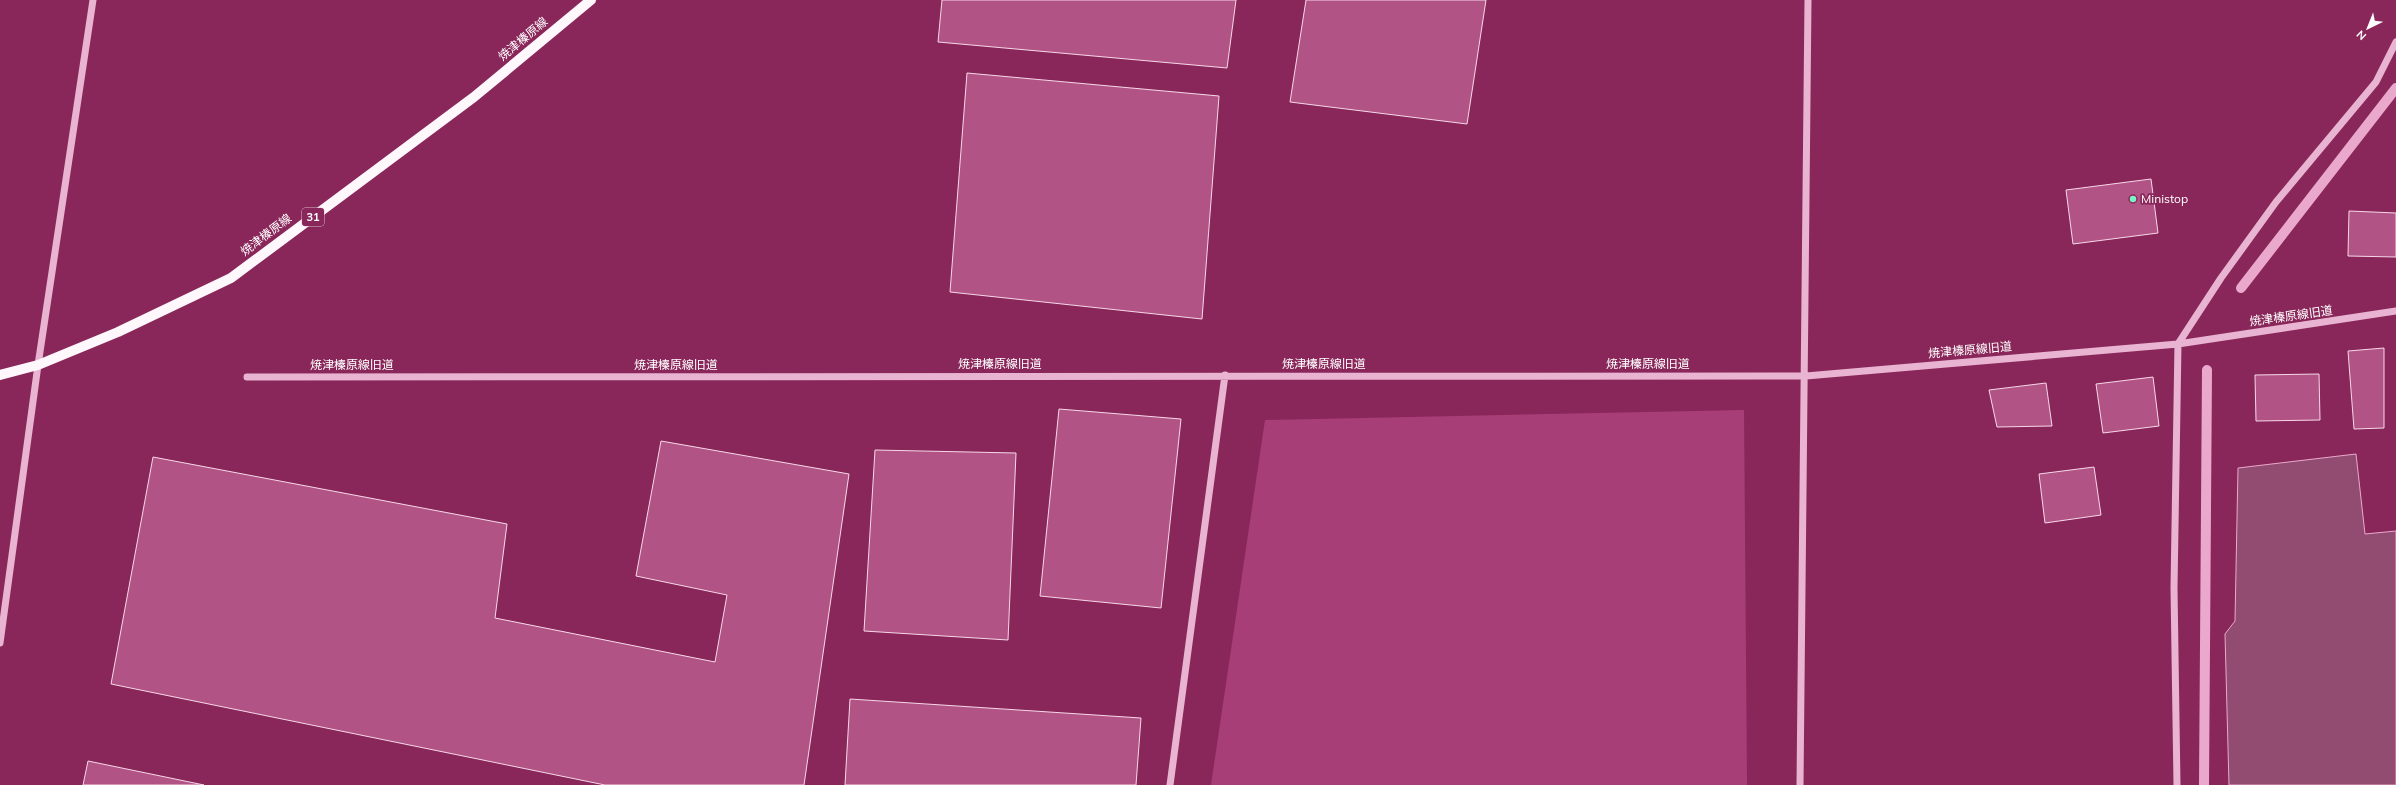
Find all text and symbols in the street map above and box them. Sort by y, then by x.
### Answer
north arrow [2348,8,2388,48]
street label: 焼津榛原線 [495,14,550,64]
text: N [2353,27,2369,43]
place label: Ministop [2141,191,2188,206]
marker: Ministop [2128,194,2138,204]
road number: 31 [302,208,324,226]
street label: 焼津榛原線 [237,211,294,259]
street label: 焼津榛原線旧道 [2248,302,2334,329]
street label: 焼津榛原線旧道 [1927,338,2012,361]
street label: 焼津榛原線旧道 [958,356,1042,371]
street label: 焼津榛原線旧道 [1282,356,1366,371]
street label: 焼津榛原線旧道 [1606,356,1690,371]
street label: 焼津榛原線旧道 [310,357,394,372]
street label: 焼津榛原線旧道 [634,357,718,372]

